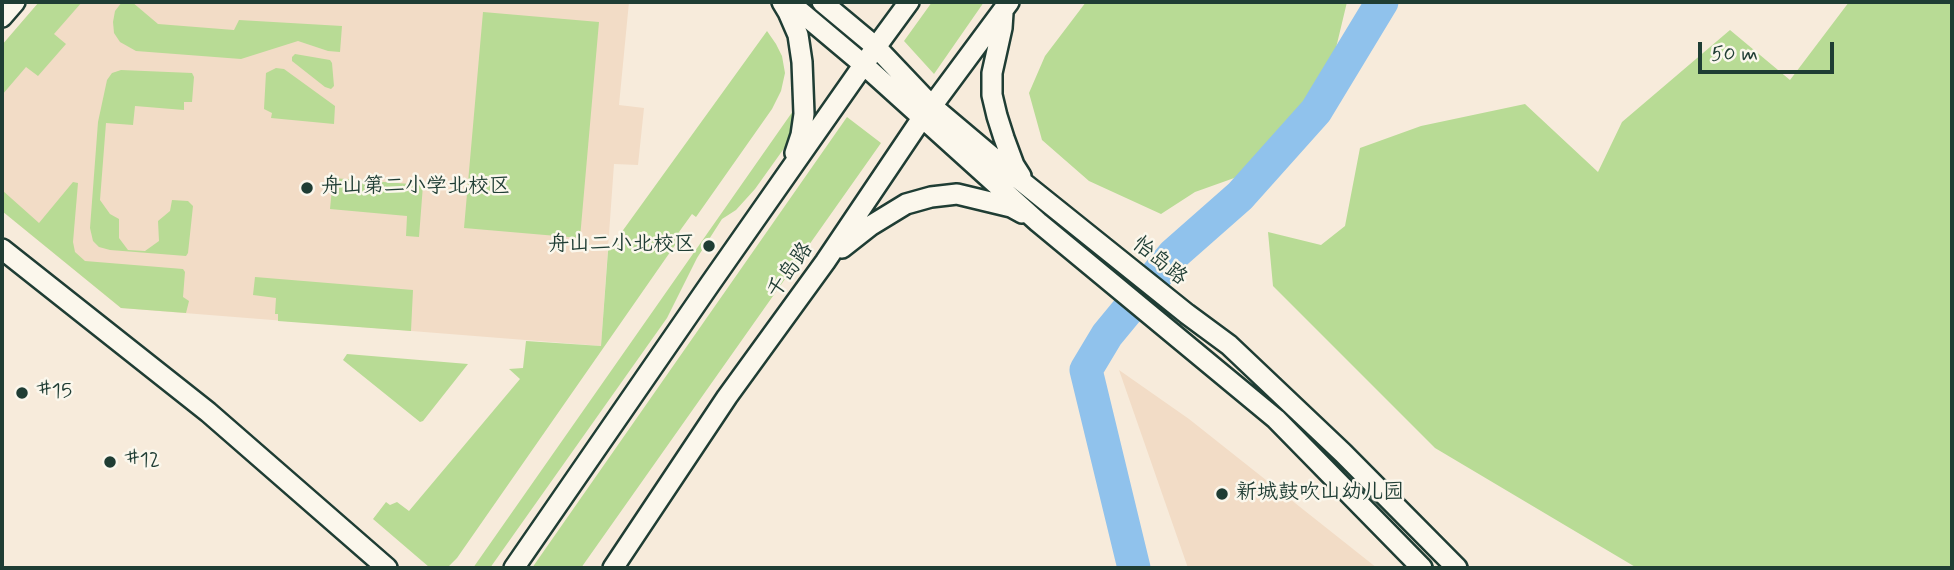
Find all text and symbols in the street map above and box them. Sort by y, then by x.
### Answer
scale bar [1702,28,1839,72]
text: 50 m [1711,40,1758,68]
place label: 舟山第二小学北校区 [321,175,510,201]
marker: 舟山第二小学北校区 [299,180,315,196]
street label: 怡岛路 [1127,232,1191,292]
place label: 舟山二小北校区 [548,233,695,259]
marker: 舟山二小北校区 [701,238,717,254]
street label: 千岛路 [763,238,819,304]
place label: #15 [36,380,72,406]
marker: #15 [14,385,30,401]
place label: #12 [124,449,160,475]
marker: #12 [102,454,118,470]
place label: 新城鼓吹山幼儿园 [1236,481,1404,507]
marker: 新城鼓吹山幼儿园 [1214,486,1230,502]

